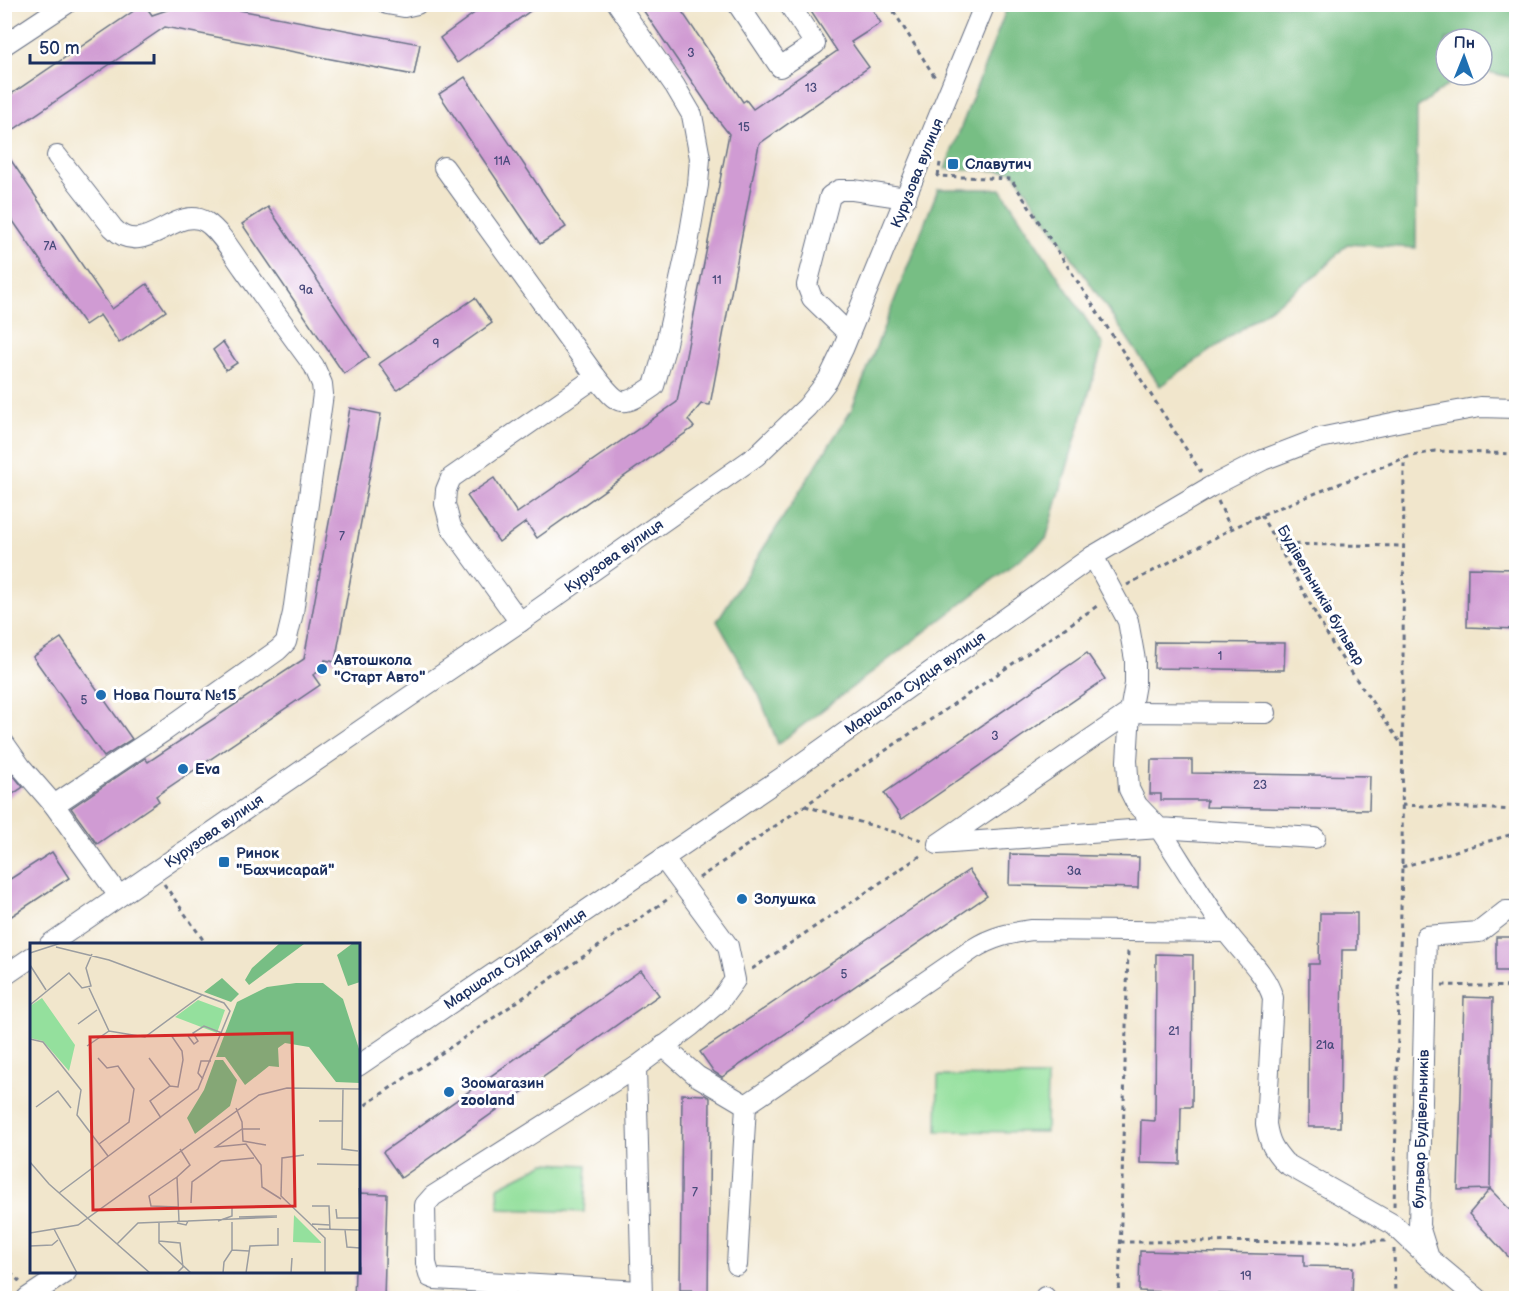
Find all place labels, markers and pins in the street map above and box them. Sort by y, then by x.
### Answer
place label: Славутич [965,155,1032,174]
marker: Славутич [946,157,960,171]
place label: Автошкола "Старт Авто" [333,651,426,687]
marker: Автошкола "Старт Авто" [315,662,329,676]
place label: Нова Пошта №15 [113,686,237,705]
marker: Нова Пошта №15 [94,688,108,702]
place label: Eva [195,760,220,779]
marker: Eva [176,762,190,776]
place label: Ринок "Бахчисарай" [236,844,334,880]
marker: Ринок "Бахчисарай" [217,855,231,869]
place label: Золушка [754,890,816,909]
marker: Золушка [735,892,749,906]
place label: Зоомагазин zooland [461,1074,544,1110]
marker: Зоомагазин zooland [442,1085,456,1099]

